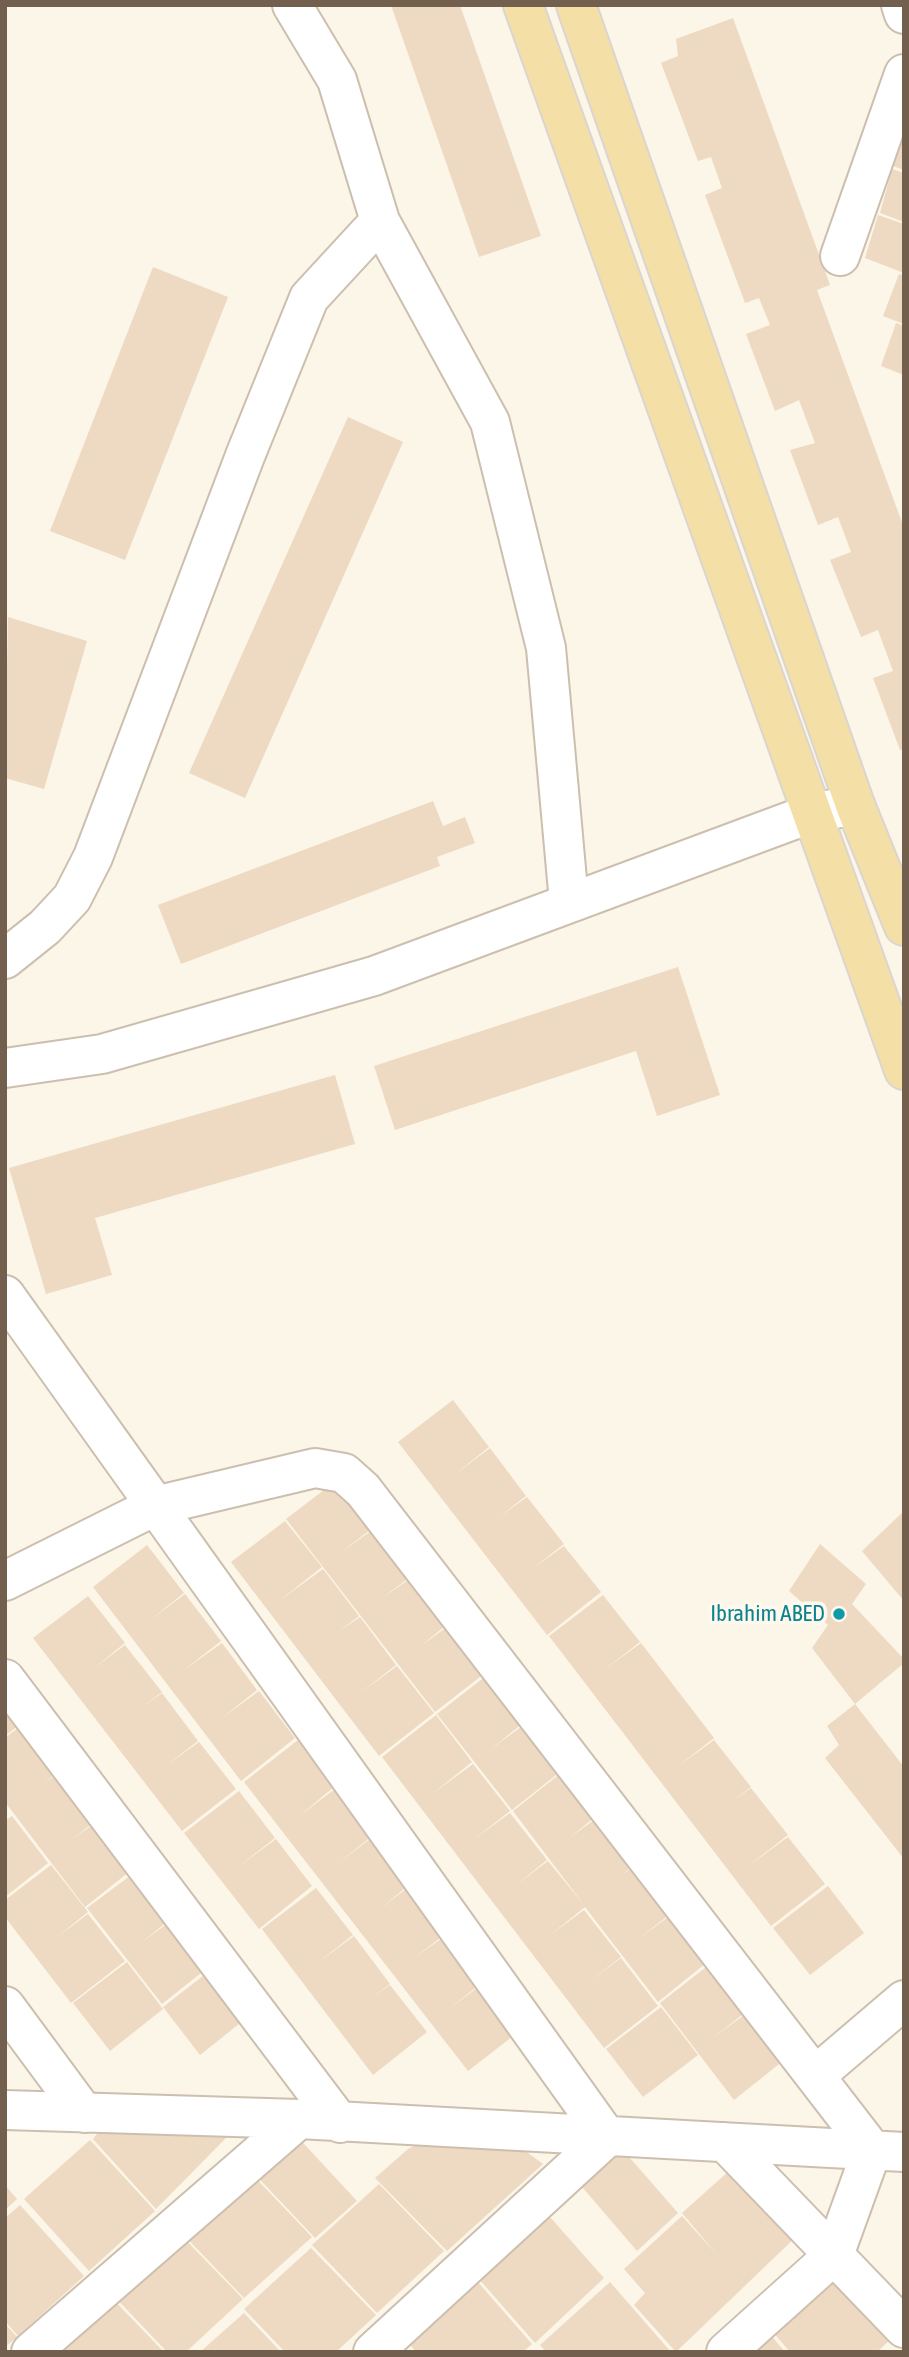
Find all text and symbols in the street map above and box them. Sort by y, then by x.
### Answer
place label: Ibrahim ABED [710,1600,825,1628]
marker: Ibrahim ABED [831,1606,847,1622]

